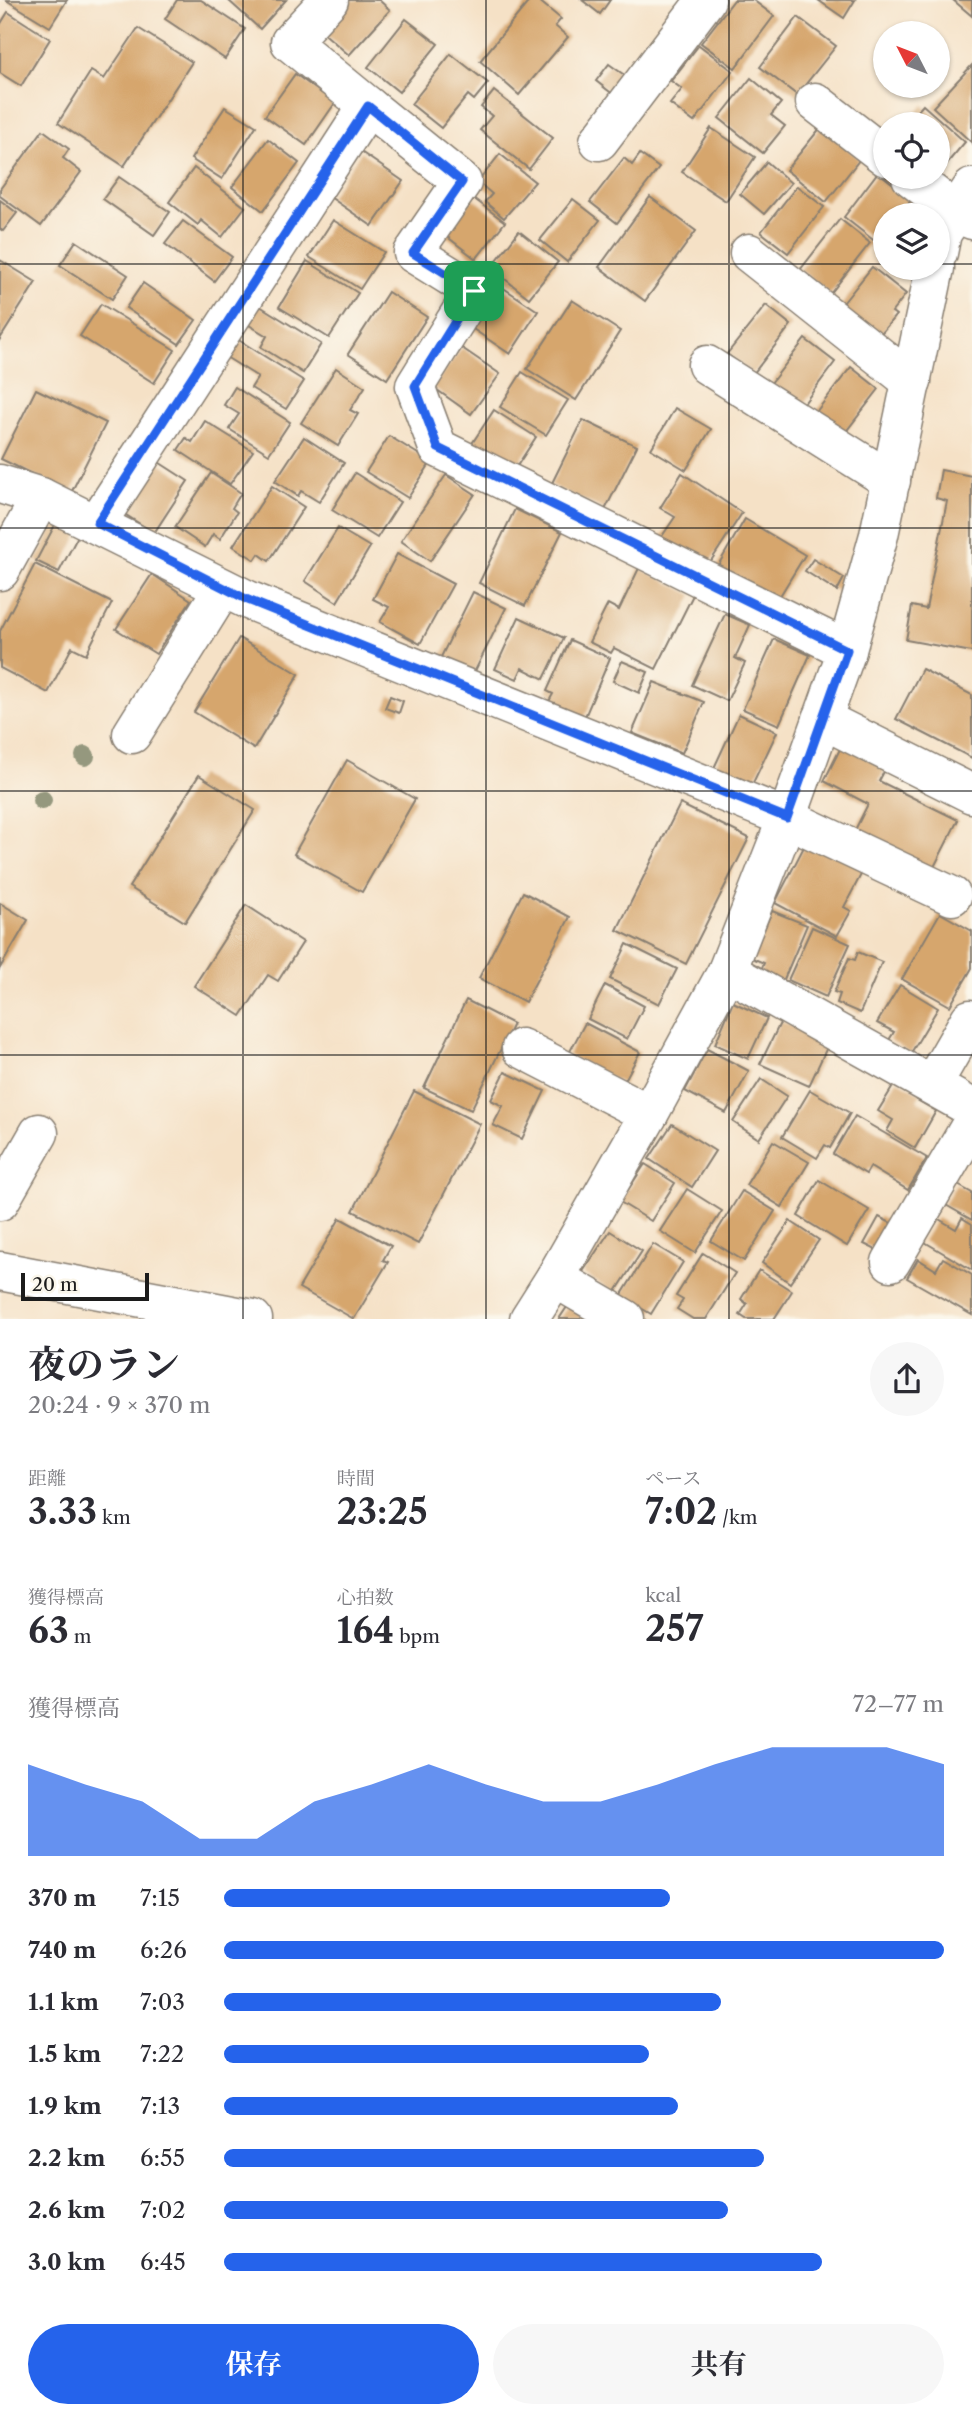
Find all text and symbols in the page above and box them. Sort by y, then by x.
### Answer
north arrow [873,21,950,98]
map controls [873,21,950,280]
button: locate [873,112,950,189]
button: layers [873,203,950,280]
pin [444,261,504,321]
icon: arrive [455,272,493,310]
scale bar [21,1270,149,1302]
text: 20 m [32,1273,78,1296]
text: 夜のラン [28,1341,180,1388]
button: share [870,1342,944,1416]
text: 20:24 · 9 × 370 m [28,1391,211,1419]
text: 距離 [28,1467,66,1490]
text: 時間 [337,1467,375,1490]
text: ペース [645,1467,701,1490]
text: 3.33 [28,1490,97,1533]
text: 23:25 [337,1490,427,1533]
text: 7:02 [645,1490,717,1533]
text: km [97,1506,131,1529]
text: /km [717,1506,758,1529]
text: kcal [645,1584,681,1607]
text: 獲得標高 [28,1586,104,1609]
text: 心拍数 [337,1586,394,1609]
text: 257 [645,1607,704,1650]
text: 63 [28,1609,69,1652]
text: 164 [337,1609,394,1652]
text: m [69,1625,91,1648]
text: bpm [394,1625,440,1648]
text: 72–77 m [853,1690,944,1718]
text: 獲得標高 [28,1694,120,1722]
text: 370 m [28,1884,96,1912]
text: 7:15 [140,1884,180,1912]
text: 740 m [28,1936,96,1964]
text: 6:26 [140,1936,187,1964]
text: 1.1 km [28,1988,99,2016]
text: 7:03 [140,1988,185,2016]
text: 1.5 km [28,2040,101,2068]
text: 7:22 [140,2040,184,2068]
text: 1.9 km [28,2092,102,2120]
text: 7:13 [140,2092,180,2120]
text: 2.2 km [28,2144,105,2172]
text: 6:55 [140,2144,185,2172]
text: 2.6 km [28,2196,106,2224]
text: 7:02 [140,2196,186,2224]
text: 3.0 km [28,2248,106,2276]
text: 6:45 [140,2248,186,2276]
button: 保存 [28,2324,479,2404]
button: 共有 [493,2324,944,2404]

